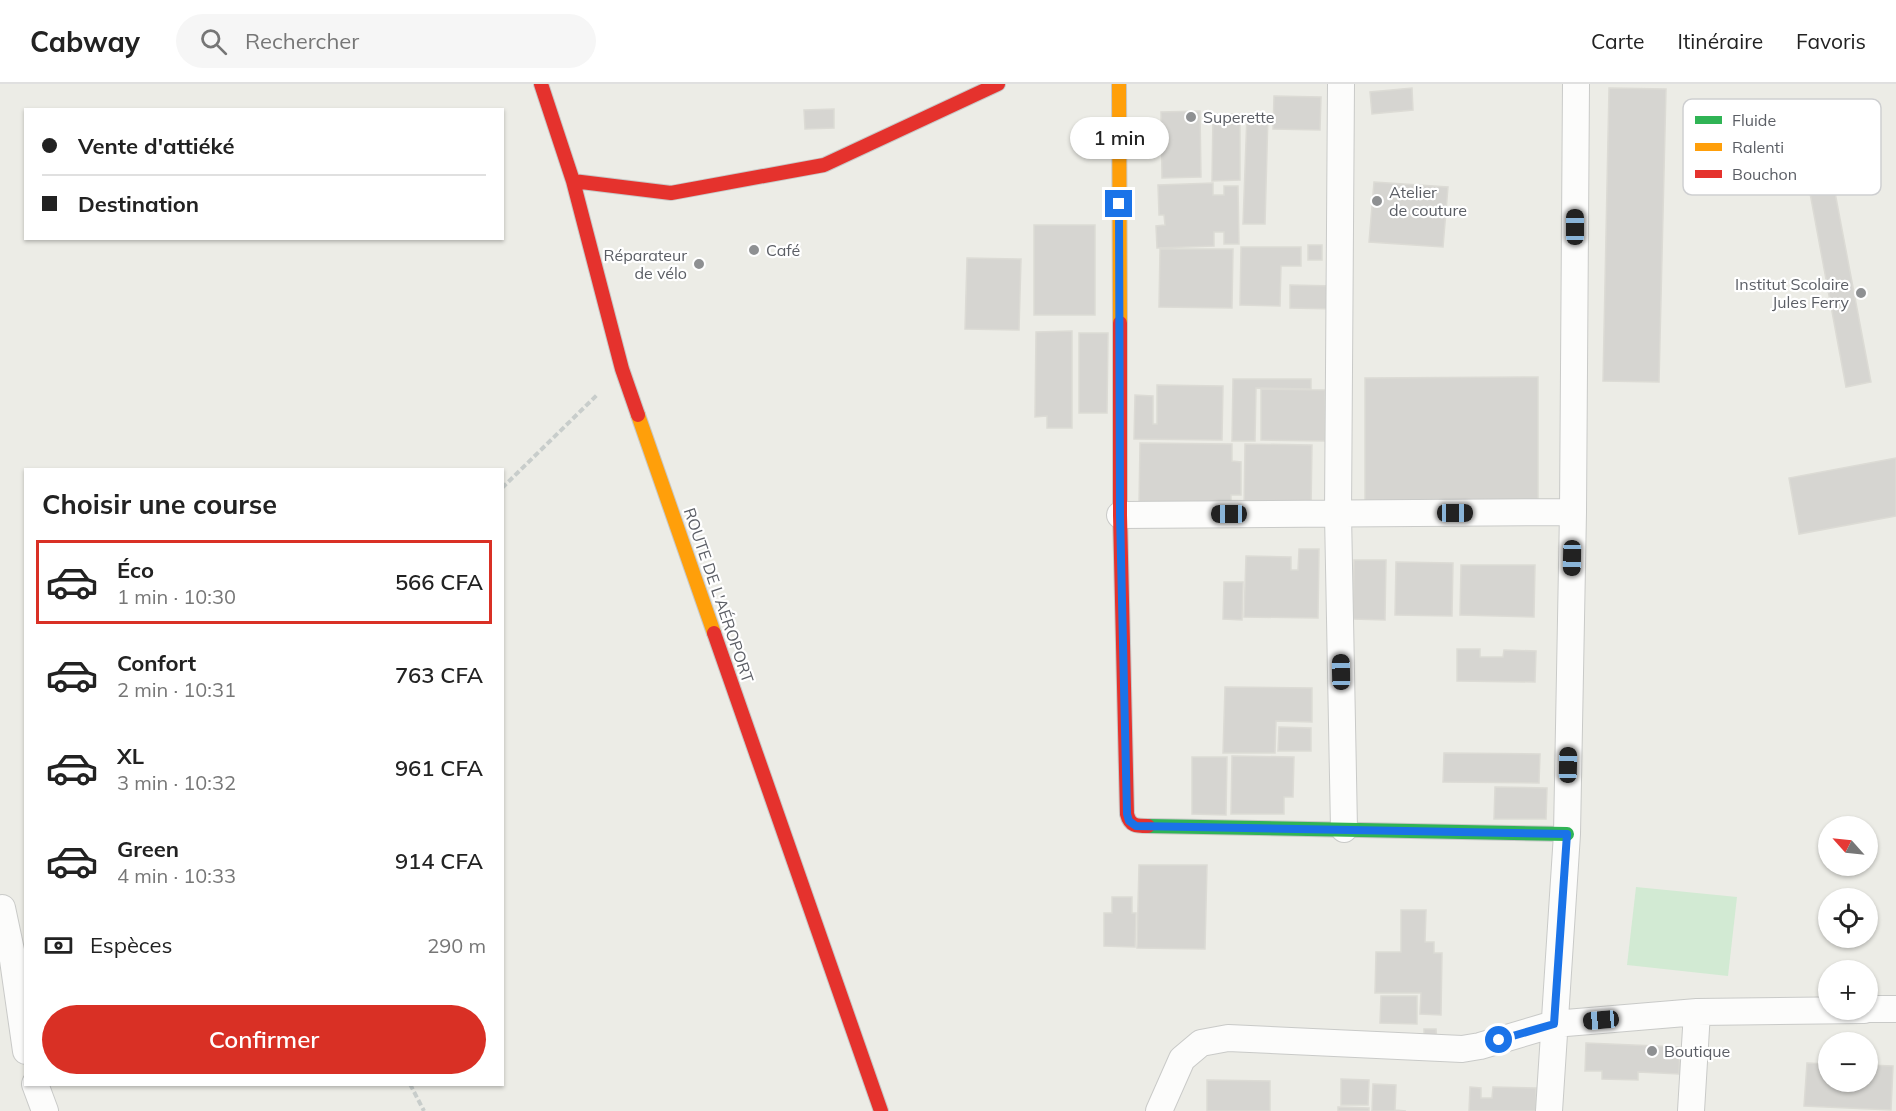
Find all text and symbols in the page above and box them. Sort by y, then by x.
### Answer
search box [176,14,596,68]
text: Cabway [30,24,140,59]
icon: search [197,25,230,58]
text: Rechercher [245,27,359,55]
text: Carte [1591,28,1645,54]
text: Itinéraire [1678,28,1763,54]
text: Favoris [1796,28,1866,54]
legend [1683,99,1881,195]
place label: Superette [1203,107,1275,127]
marker: Superette [1184,110,1198,124]
text: Fluide [1732,110,1776,130]
callout: 1 min [1070,117,1168,159]
text: 1 min [1094,125,1145,150]
text: Vente d'attiéké [78,132,235,160]
text: Ralenti [1732,137,1784,157]
text: Bouchon [1732,164,1797,184]
place label: Atelier de couture [1389,182,1467,220]
text: Destination [78,190,199,218]
route end [1105,190,1132,217]
marker: Atelier de couture [1370,194,1384,208]
car [1566,209,1584,245]
place label: Café [766,240,800,260]
marker: Café [747,243,761,257]
place label: Réparateur de vélo [604,245,687,283]
marker: Réparateur de vélo [692,257,706,271]
place label: Institut Scolaire Jules Ferry [1735,274,1849,312]
marker: Institut Scolaire Jules Ferry [1854,286,1868,300]
text: Choisir une course [42,487,277,521]
car [1437,504,1473,522]
street label: ROUTE DE L'AÉROPORT [680,505,758,685]
car [1211,505,1247,523]
car [1563,540,1581,576]
icon: car [45,555,99,609]
text: Éco [117,556,154,584]
text: 566 CFA [395,568,483,596]
text: 1 min · 10:30 [117,584,236,609]
icon: car [45,648,99,702]
text: Confort [117,649,196,677]
car [1332,654,1350,690]
text: 763 CFA [395,661,483,689]
text: 2 min · 10:31 [117,677,236,702]
icon: car [45,741,99,795]
text: XL [117,742,144,770]
car [1559,747,1577,783]
text: 961 CFA [395,754,483,782]
text: 3 min · 10:32 [117,770,236,795]
north arrow [1818,816,1878,876]
map controls [1818,816,1878,1092]
icon: car [45,834,99,888]
text: Green [117,835,179,863]
text: 914 CFA [395,847,483,875]
text: 4 min · 10:33 [117,863,236,888]
button: locate [1818,888,1878,948]
icon: cash [42,929,75,962]
text: Espèces [90,931,172,959]
text: 290 m [427,933,486,958]
button: + [1818,960,1878,1020]
button: Confirmer [42,1005,486,1074]
car [1582,1009,1620,1031]
route start [1485,1026,1512,1053]
button: − [1818,1032,1878,1092]
place label: Boutique [1664,1041,1730,1061]
marker: Boutique [1645,1044,1659,1058]

